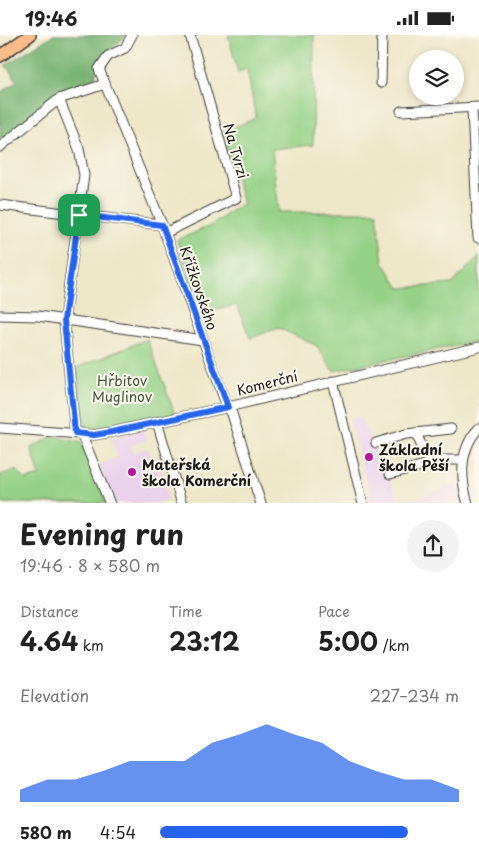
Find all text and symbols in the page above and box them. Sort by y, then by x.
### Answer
text: 19:46 [25,4,77,32]
map controls [409,50,464,105]
button: layers [409,50,464,105]
street label: Na Tvrzi [218,121,254,181]
pin [58,194,100,236]
icon: arrive [65,201,93,229]
street label: Křížkovského [175,243,223,333]
street label: Komerční [234,365,300,401]
park label: Hřbitov Muglinov [92,370,152,407]
place label: Základní škola Pěší [379,439,450,476]
marker: Základní škola Pěší [363,451,375,463]
place label: Mateřská škola Komerční [142,454,252,491]
marker: Mateřská škola Komerční [126,466,138,478]
text: Evening run [20,512,184,555]
button: share [407,520,459,572]
text: 19:46 · 8 × 580 m [20,553,160,577]
text: Distance [20,601,79,622]
text: Time [169,601,202,622]
text: Pace [318,601,350,622]
text: 4.64 [20,622,78,660]
text: 23:12 [169,622,240,660]
text: 5:00 [318,622,378,660]
text: km [78,635,104,656]
text: /km [378,635,409,656]
text: Elevation [20,683,89,707]
text: 227–234 m [370,683,459,707]
text: 580 m [20,820,72,844]
text: 4:54 [100,820,136,844]

